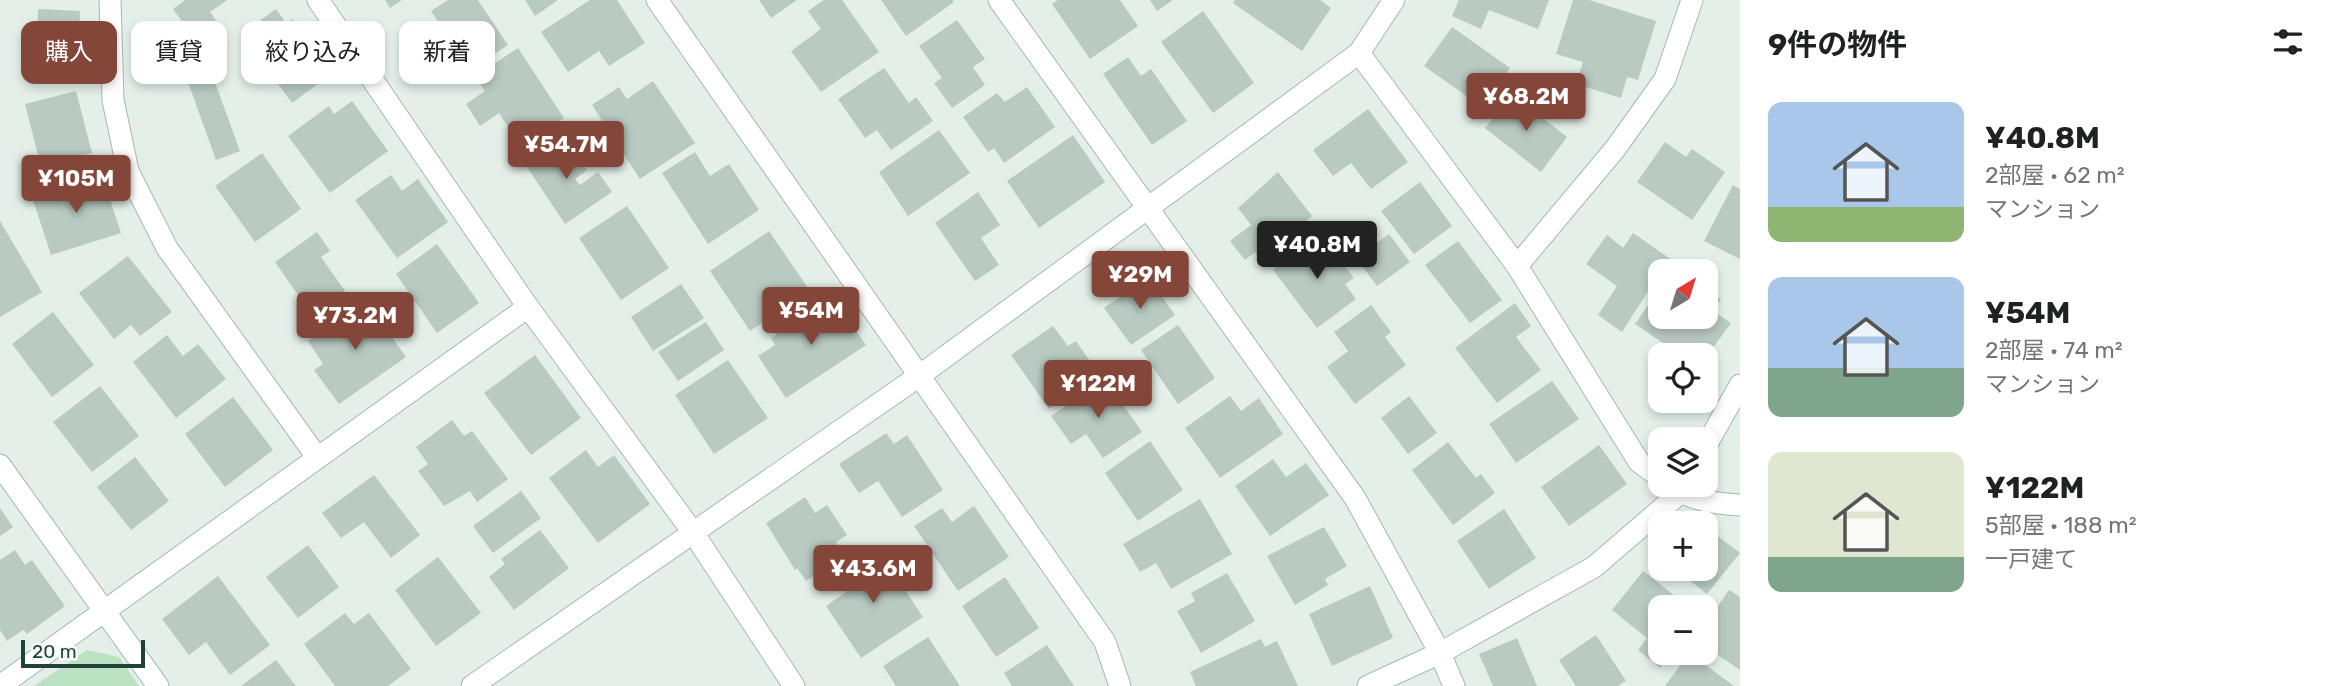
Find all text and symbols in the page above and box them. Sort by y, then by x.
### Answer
chip: 購入 [21,21,117,84]
chip: 賃貸 [131,21,227,84]
chip: 絞り込み [241,21,385,84]
chip: 新着 [399,21,495,84]
icon: filters [2269,23,2307,61]
text: 9件の物件 [1768,27,1907,63]
pin: ¥68.2M [1469,74,1583,133]
text: ¥68.2M [1483,82,1569,110]
text: ¥40.8M [1985,120,2100,156]
pin: ¥54.7M [509,122,623,181]
text: ¥54.7M [524,130,608,158]
icon: home [1824,130,1908,214]
pin: ¥105M [27,156,125,215]
text: 2部屋 · 62 m² [1985,161,2125,189]
text: ¥105M [38,164,114,192]
text: マンション [1985,195,2100,223]
pin: ¥40.8M [1260,222,1374,281]
text: ¥40.8M [1273,230,1361,258]
pin: ¥29M [1099,252,1181,311]
north arrow [1648,259,1718,329]
map controls [1648,259,1718,665]
text: ¥29M [1108,260,1172,288]
pin: ¥54M [770,288,852,347]
pin: ¥73.2M [298,292,412,352]
text: ¥54M [1985,295,2070,331]
text: ¥54M [778,296,844,324]
text: ¥73.2M [313,301,397,329]
icon: home [1824,305,1908,389]
text: 2部屋 · 74 m² [1985,336,2123,364]
button: locate [1648,343,1718,413]
pin: ¥122M [1049,360,1147,420]
text: ¥122M [1060,369,1136,397]
text: マンション [1985,370,2100,398]
button: layers [1648,427,1718,497]
text: ¥122M [1985,470,2084,506]
icon: home [1824,480,1908,564]
button: + [1648,511,1718,581]
text: 5部屋 · 188 m² [1985,511,2137,539]
text: 一戸建て [1985,545,2077,573]
pin: ¥43.6M [816,546,930,605]
text: ¥43.6M [829,554,917,582]
button: − [1648,595,1718,665]
scale bar [21,637,145,669]
text: 20 m [32,640,77,663]

